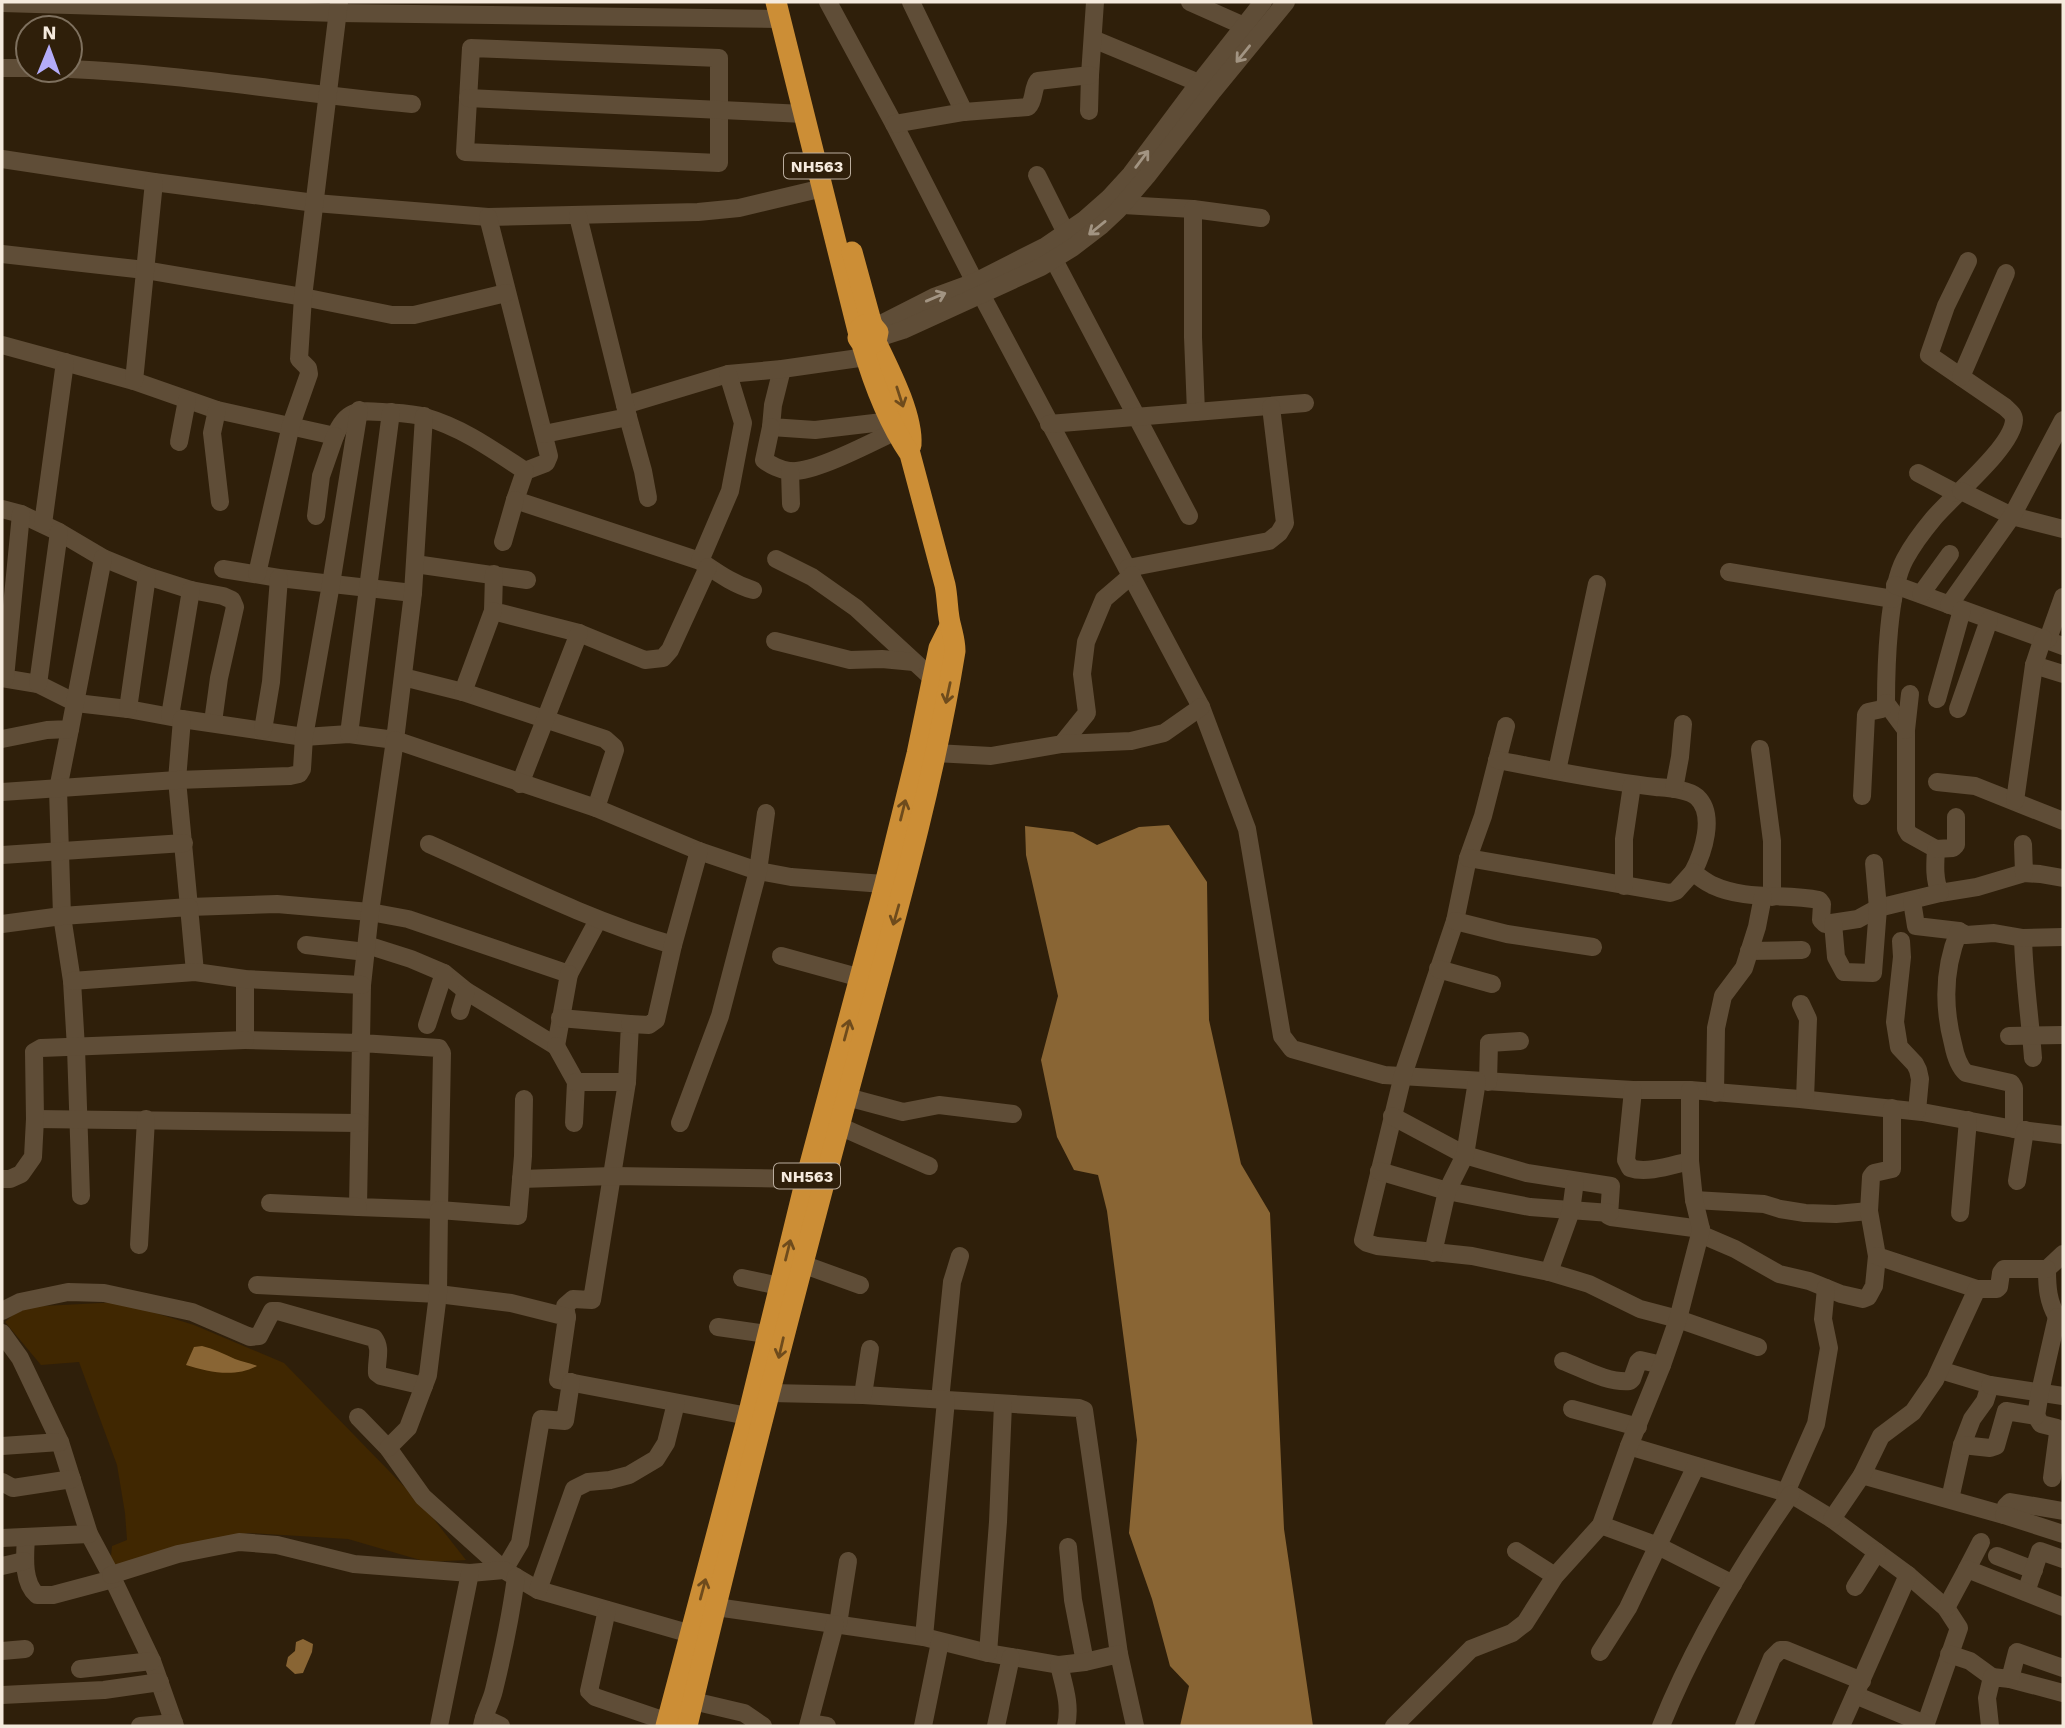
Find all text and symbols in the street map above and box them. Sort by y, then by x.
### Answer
north arrow [14,14,84,84]
text: N [42,21,57,44]
one-way arrow [1235,45,1250,63]
one-way arrow [1135,150,1149,169]
road number: NH563 [784,154,850,178]
one-way arrow [1088,221,1106,236]
one-way arrow [925,290,946,303]
one-way arrow [894,385,907,407]
one-way arrow [940,681,954,704]
one-way arrow [897,799,910,822]
one-way arrow [888,903,901,925]
one-way arrow [841,1019,854,1042]
road number: NH563 [774,1164,840,1188]
one-way arrow [782,1239,795,1262]
one-way arrow [774,1336,787,1359]
one-way arrow [697,1579,710,1601]

